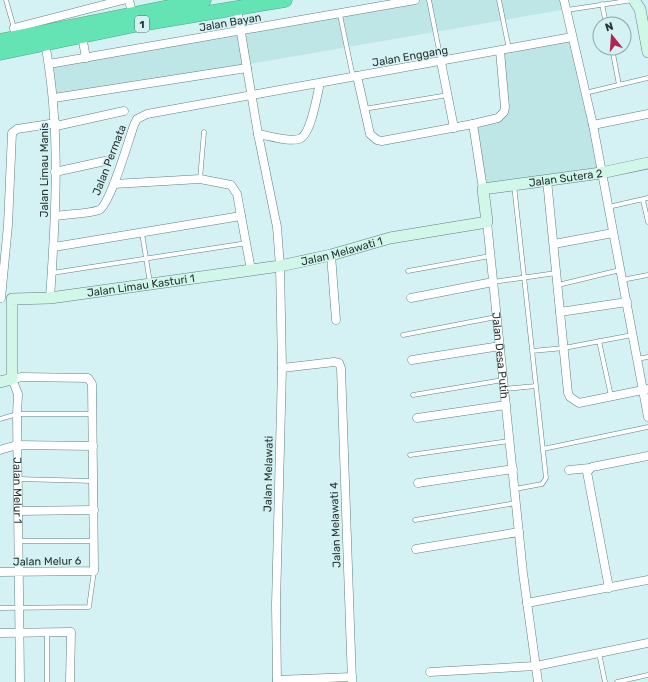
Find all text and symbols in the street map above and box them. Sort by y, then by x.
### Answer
street label: Jalan Bayan [198,11,262,34]
road number: 1 [135,16,149,32]
north arrow [592,16,632,56]
text: N [604,20,615,34]
street label: Jalan Enggang [371,43,449,70]
street label: Jalan Limau Manis [38,122,51,217]
street label: Jalan Permata [90,123,129,197]
street label: Jalan Sutera 2 [528,167,603,190]
street label: Jalan Melawati 1 [300,235,384,268]
street label: Jalan Limau Kasturi 1 [86,272,196,300]
street label: Jalan Desa Putih [489,312,511,399]
street label: Jalan Melawati [261,436,276,512]
street label: Jalan Melur 1 [10,457,24,524]
street label: Jalan Melawati 4 [327,482,343,568]
street label: Jalan Melur 6 [13,554,82,569]

